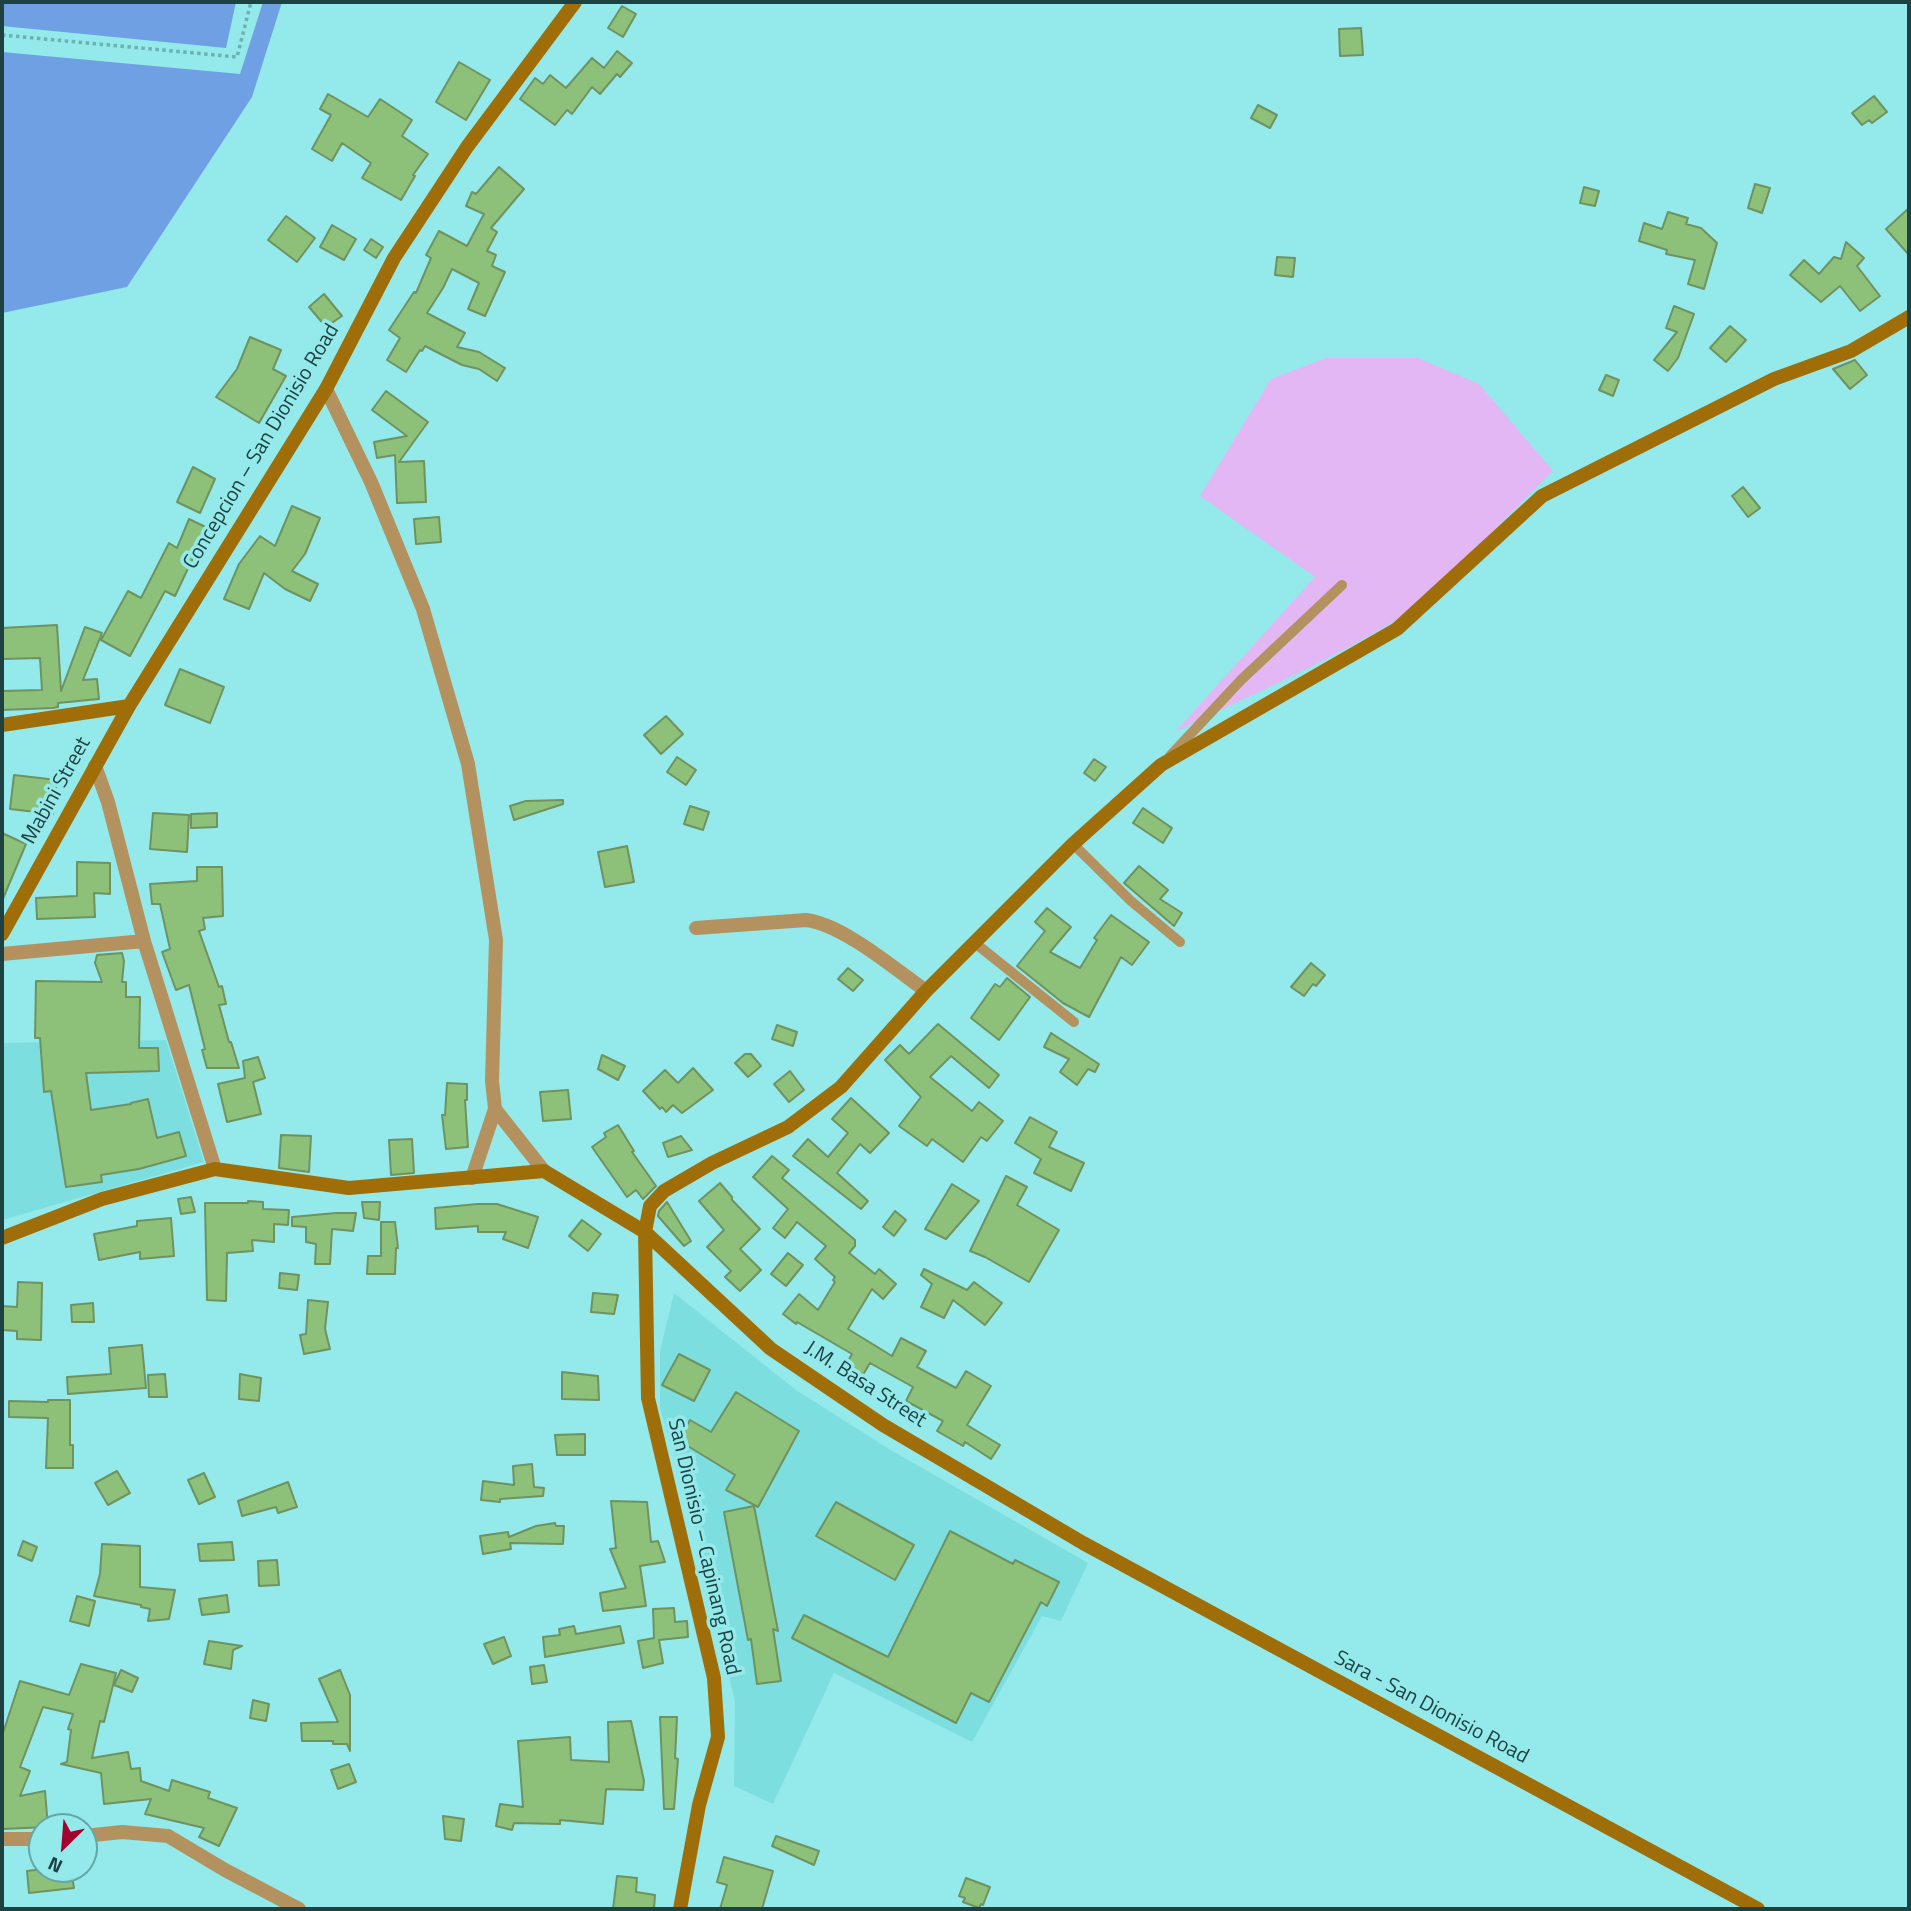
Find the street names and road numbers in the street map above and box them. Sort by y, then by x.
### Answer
street label: Concepcion – San Dionisio Road [179,320,345,574]
street label: Mabini Street [17,733,97,849]
street label: J.M. Basa Street [799,1336,931,1434]
street label: San Dionisio – Capinang Road [661,1416,745,1678]
street label: Sara - San Dionisio Road [1329,1646,1533,1770]

